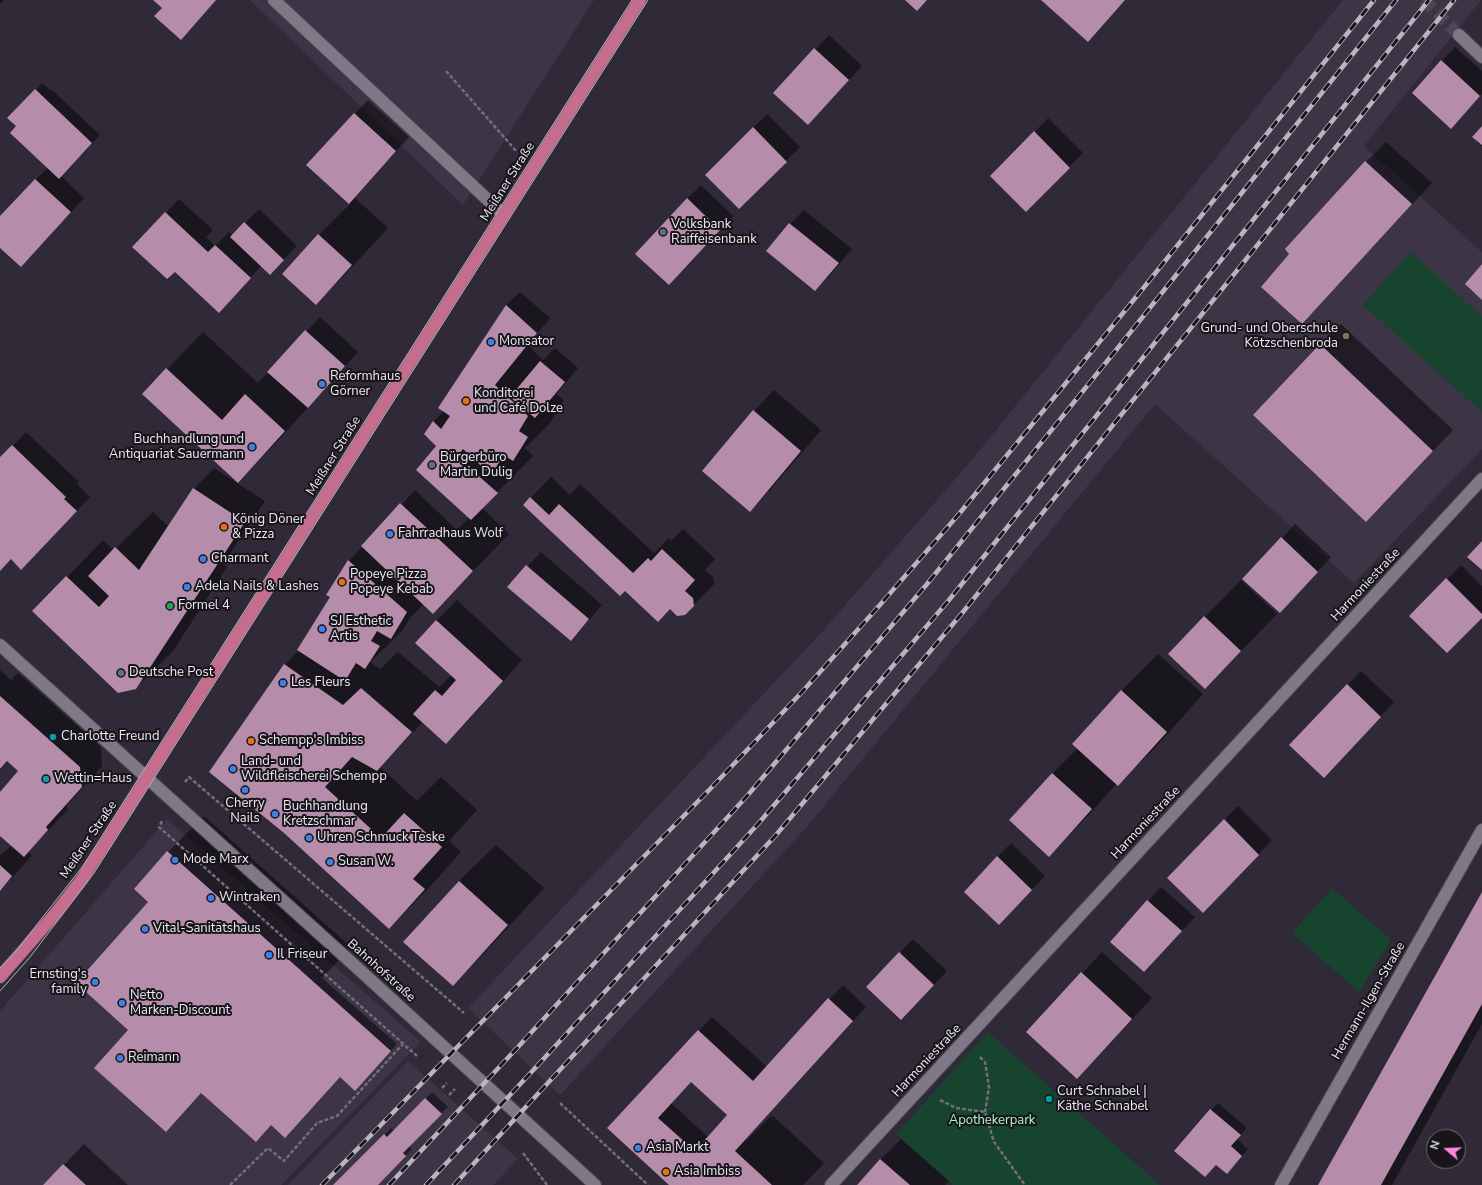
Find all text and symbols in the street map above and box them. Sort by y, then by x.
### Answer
street label: Meißner Straße [477,140,539,224]
place label: Volksbank Raiffeisenbank [671,217,757,248]
marker: Volksbank Raiffeisenbank [658,227,668,237]
place label: Grund- und Oberschule Kötzschenbroda [1200,321,1338,352]
marker: Grund- und Oberschule Kötzschenbroda [1341,331,1351,341]
place label: Monsator [499,334,554,350]
marker: Monsator [486,337,496,347]
place label: Reformhaus Görner [330,369,400,400]
marker: Reformhaus Görner [317,379,327,389]
place label: Konditorei und Café Dolze [474,386,563,417]
marker: Konditorei und Café Dolze [461,396,471,406]
street label: Meißner Straße [303,414,365,498]
place label: Buchhandlung und Antiquariat Sauermann [109,432,244,463]
marker: Buchhandlung und Antiquariat Sauermann [247,442,257,452]
place label: Bürgerbüro Martin Dulig [440,450,513,481]
marker: Bürgerbüro Martin Dulig [427,460,437,470]
place label: König Döner & Pizza [232,512,304,543]
marker: König Döner & Pizza [219,522,229,532]
place label: Fahrradhaus Wolf [398,526,503,542]
marker: Fahrradhaus Wolf [385,529,395,539]
street label: Harmoniestraße [1328,545,1404,625]
place label: Charmant [211,551,269,567]
marker: Charmant [198,554,208,564]
place label: Popeye Pizza Popeye Kebab [350,567,433,598]
marker: Popeye Pizza Popeye Kebab [337,577,347,587]
place label: Adela Nails & Lashes [195,579,319,595]
marker: Adela Nails & Lashes [182,582,192,592]
place label: Formel 4 [178,598,230,614]
marker: Formel 4 [165,601,175,611]
place label: SJ Esthetic Artis [330,614,392,645]
marker: SJ Esthetic Artis [317,624,327,634]
place label: Deutsche Post [129,665,213,681]
marker: Deutsche Post [116,668,126,678]
place label: Les Fleurs [291,675,350,691]
marker: Les Fleurs [278,678,288,688]
place label: Charlotte Freund [61,729,159,745]
marker: Charlotte Freund [48,732,58,742]
place label: Schempp's Imbiss [259,733,364,749]
marker: Schempp's Imbiss [246,736,256,746]
place label: Land- und Wildfleischerei Schempp [241,754,387,785]
marker: Land- und Wildfleischerei Schempp [228,764,238,774]
place label: Wettin=Haus [54,771,132,787]
marker: Wettin=Haus [41,774,51,784]
street label: Harmoniestraße [1108,783,1184,863]
marker: Cherry Nails [240,785,250,795]
place label: Cherry Nails [225,796,265,827]
street label: Meißner Straße [57,798,121,882]
place label: Buchhandlung Kretzschmar [283,799,368,830]
marker: Buchhandlung Kretzschmar [270,809,280,819]
place label: Uhren Schmuck Teske [317,830,445,846]
marker: Uhren Schmuck Teske [304,833,314,843]
place label: Mode Marx [183,852,249,868]
place label: Susan W. [338,854,394,870]
marker: Mode Marx [170,855,180,865]
marker: Susan W. [325,857,335,867]
place label: Wintraken [219,890,280,906]
marker: Wintraken [206,893,216,903]
place label: Vital-Sanitätshaus [153,921,261,937]
marker: Vital-Sanitätshaus [140,924,150,934]
street label: Bahnhofstraße [344,936,418,1006]
street label: Hermann-Ilgen-Straße [1329,940,1409,1062]
place label: Il Friseur [277,947,327,963]
marker: Il Friseur [264,950,274,960]
place label: Ernsting's family [30,967,87,998]
marker: Ernsting's family [90,977,100,987]
place label: Netto Marken-Discount [130,988,230,1019]
marker: Netto Marken-Discount [117,998,127,1008]
street label: Harmoniestraße [889,1021,965,1101]
place label: Reimann [128,1050,179,1066]
marker: Reimann [115,1053,125,1063]
place label: Curt Schnabel | Käthe Schnabel [1057,1084,1148,1115]
marker: Curt Schnabel | Käthe Schnabel [1044,1094,1054,1104]
park label: Apothekerpark [949,1113,1035,1129]
north arrow [1426,1129,1466,1169]
text: N [1427,1139,1444,1152]
place label: Asia Markt [646,1140,708,1156]
marker: Asia Markt [633,1143,643,1153]
place label: Asia Imbiss [674,1164,740,1180]
marker: Asia Imbiss [661,1167,671,1177]

